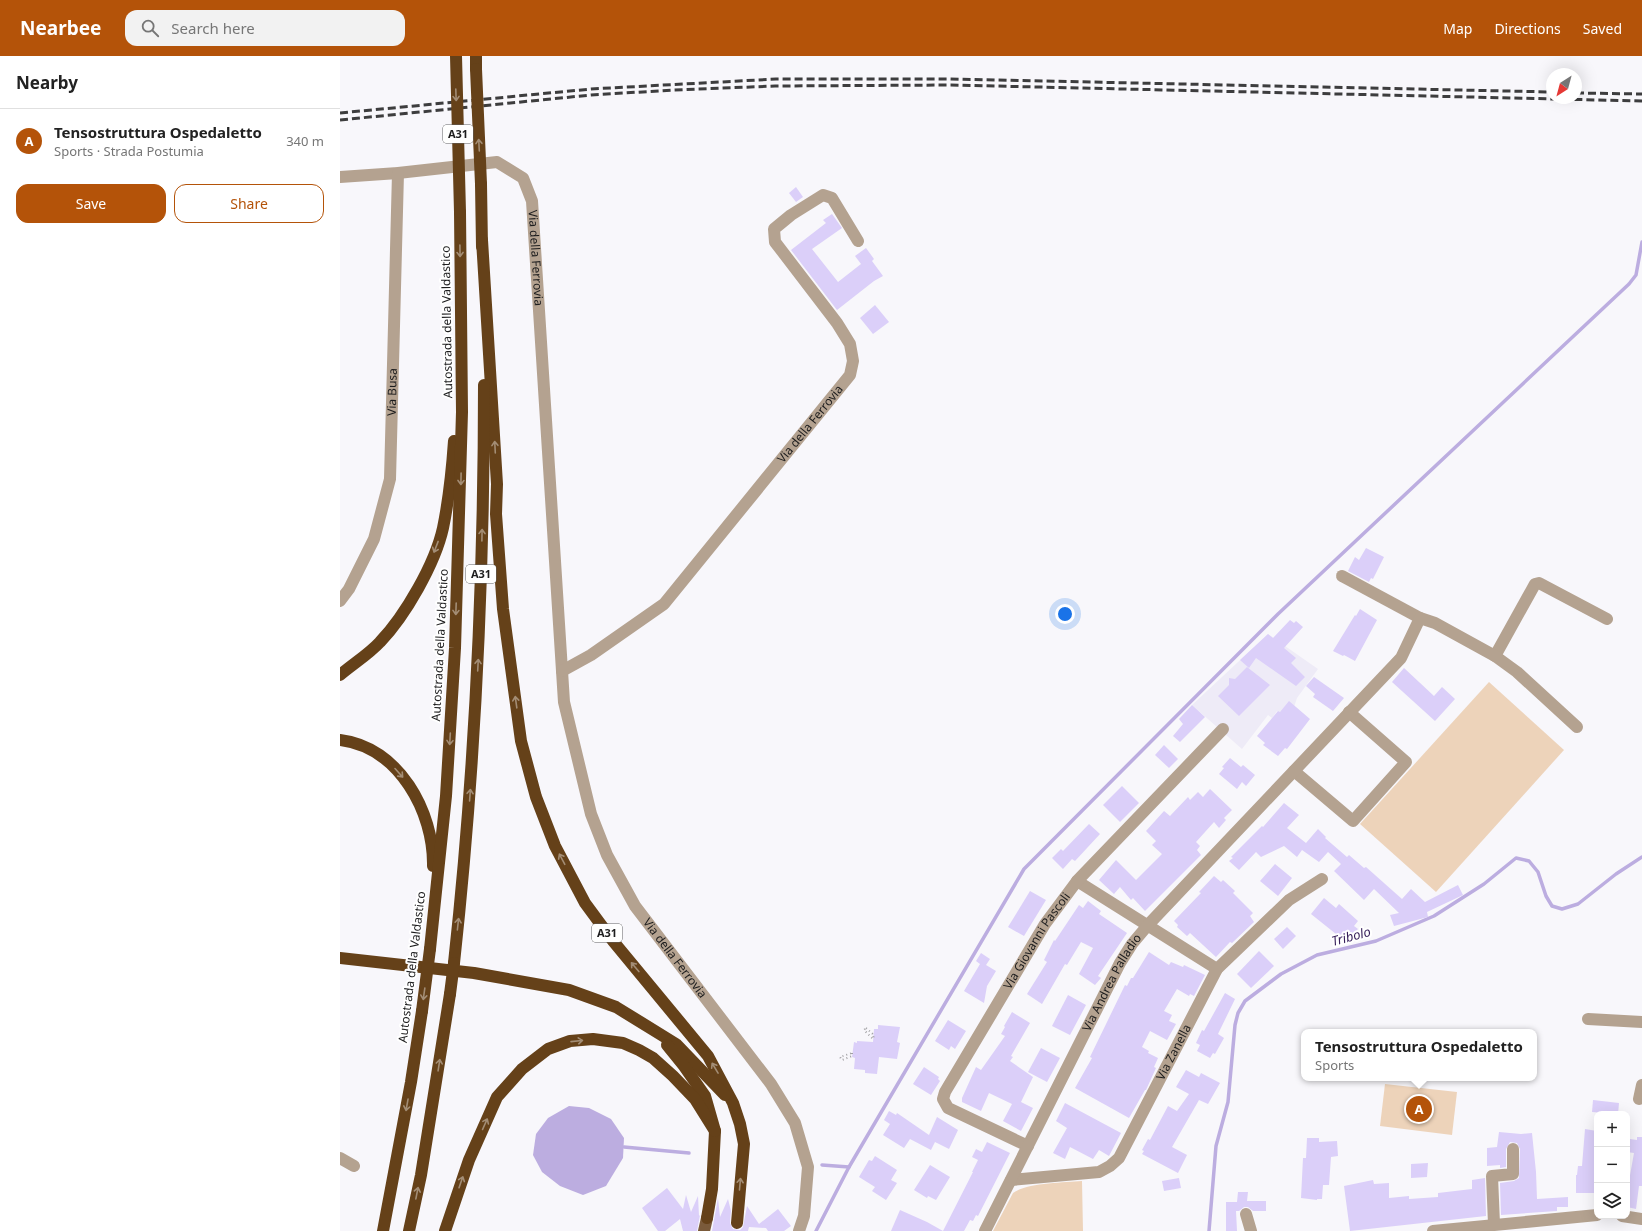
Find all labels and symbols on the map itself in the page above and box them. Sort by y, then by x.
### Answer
north arrow [1546,68,1582,104]
one-way arrow [453,88,460,101]
road number: A31 [443,125,473,143]
one-way arrow [476,139,483,152]
street label: Via della Ferrovia [525,209,548,306]
one-way arrow [456,244,464,257]
street label: Autostrada della Valdastico [437,246,456,399]
street label: Via Busa [383,368,401,416]
street label: Via della Ferrovia [773,381,847,466]
one-way arrow [491,441,498,454]
one-way arrow [457,472,465,485]
one-way arrow [478,529,486,542]
one-way arrow [432,540,440,552]
road number: A31 [466,565,496,583]
street label: Autostrada della Valdastico [427,568,452,722]
one-way arrow [452,602,460,615]
your location [1055,604,1075,624]
one-way arrow [474,659,481,672]
one-way arrow [512,696,520,709]
one-way arrow [446,732,453,745]
one-way arrow [394,768,403,778]
one-way arrow [466,789,473,802]
one-way arrow [558,853,566,865]
street label: Via Giovanni Pascoli [999,889,1074,992]
street label: Autostrada della Valdastico [394,890,429,1044]
street label: Via della Ferrovia [639,914,711,1001]
one-way arrow [454,918,462,931]
water label: Tribolo [1329,922,1373,950]
road number: A31 [592,924,622,942]
street label: Via Andrea Palladio [1078,930,1145,1034]
one-way arrow [630,961,639,972]
one-way arrow [420,987,428,1000]
street label: Via Zanella [1152,1021,1195,1083]
one-way arrow [570,1037,583,1044]
one-way arrow [435,1059,443,1072]
one-way arrow [711,1062,719,1074]
pin: A [1406,1094,1432,1124]
one-way arrow [403,1098,411,1111]
one-way arrow [482,1119,489,1131]
one-way arrow [458,1177,466,1189]
one-way arrow [737,1178,744,1191]
one-way arrow [413,1187,421,1200]

